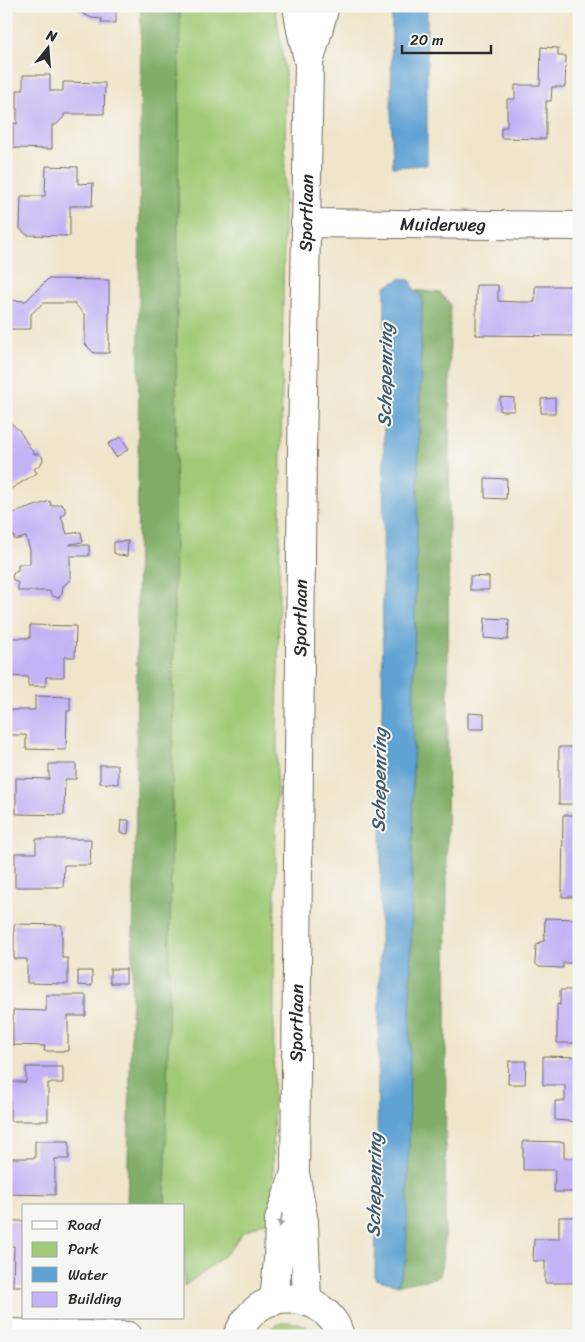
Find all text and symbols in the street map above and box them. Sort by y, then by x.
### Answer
north arrow [22,22,72,72]
text: N [42,22,60,50]
scale bar [402,22,491,54]
text: 20 m [410,27,444,53]
street label: Sportlaan [290,174,323,252]
street label: Muiderweg [400,208,486,241]
water label: Schepenring [368,321,402,427]
street label: Sportlaan [284,579,317,657]
water label: Schepenring [362,726,396,832]
street label: Sportlaan [280,984,313,1062]
water label: Schepenring [357,1131,391,1237]
legend [22,1204,185,1320]
text: Road [68,1212,101,1238]
one-way arrow [276,1212,284,1228]
text: Park [68,1236,99,1262]
text: Water [68,1262,108,1288]
text: Building [68,1286,122,1312]

